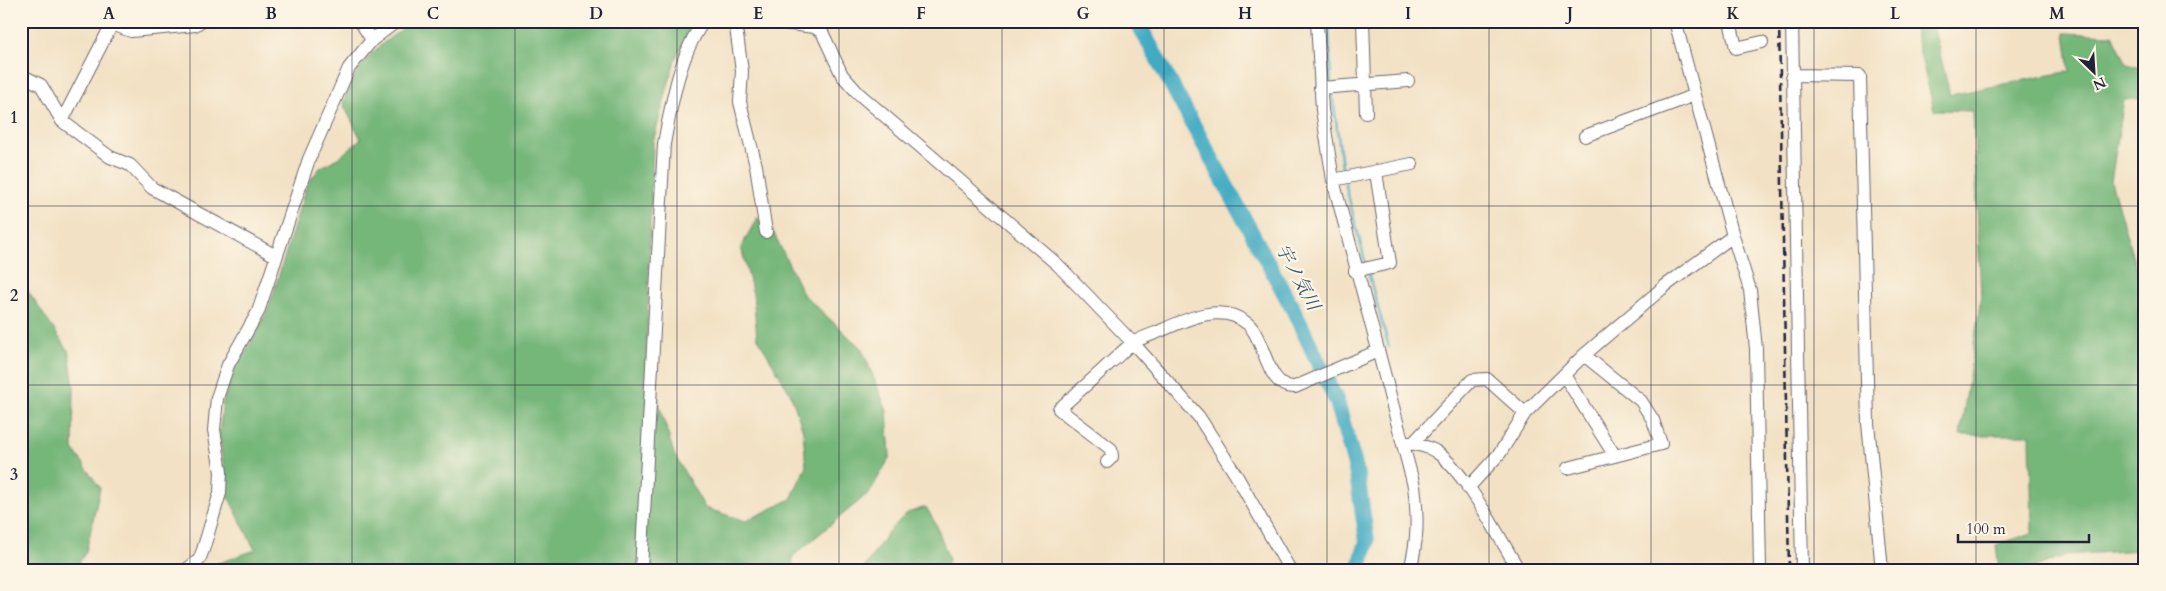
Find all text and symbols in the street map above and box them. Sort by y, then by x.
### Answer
text: A [103,3,115,25]
text: B [265,3,277,25]
text: C [427,3,439,25]
text: D [589,3,603,25]
text: E [753,3,763,25]
text: F [916,3,926,25]
text: G [1076,3,1090,25]
text: H [1238,3,1252,25]
text: I [1405,3,1411,25]
text: J [1565,3,1573,25]
text: K [1727,3,1740,25]
text: L [1890,3,1901,25]
text: M [2049,3,2065,25]
north arrow [2068,48,2118,98]
text: N [2090,72,2109,95]
text: 1 [10,107,18,129]
water label: 宇ノ気川 [1270,240,1326,317]
text: 2 [10,285,18,307]
text: 3 [10,464,18,486]
scale bar [1958,511,2090,543]
text: 100 m [1966,519,2006,539]

